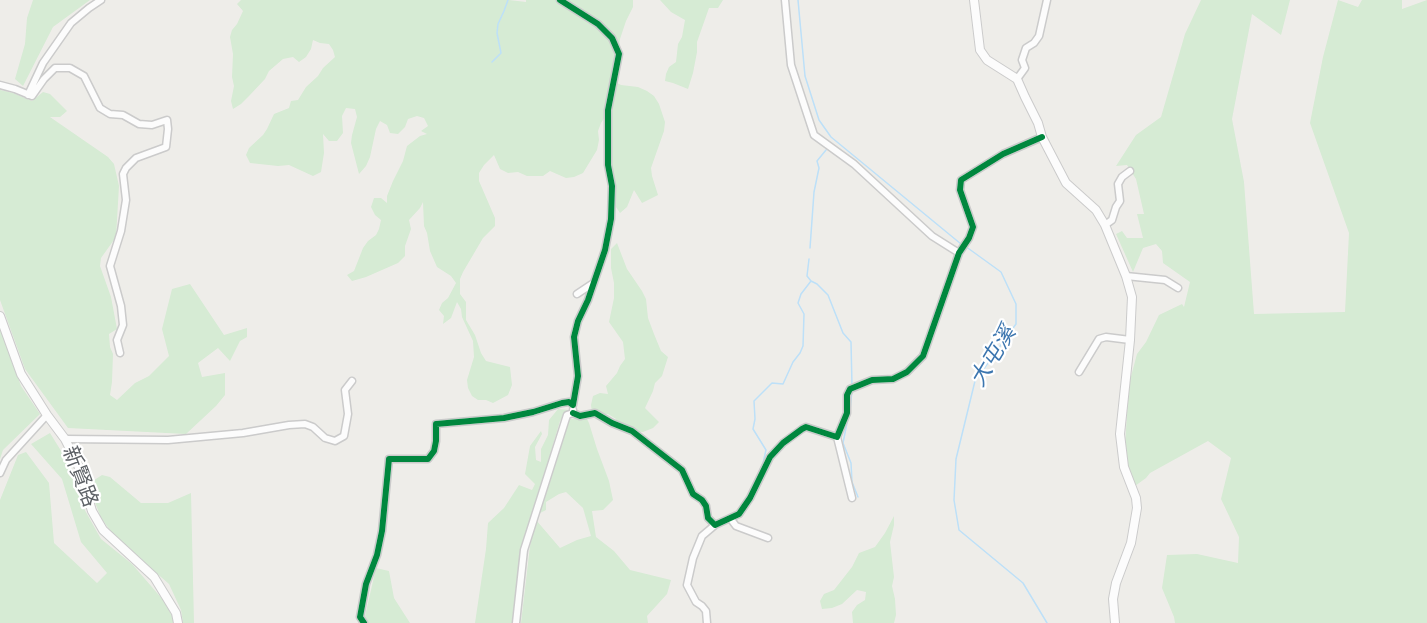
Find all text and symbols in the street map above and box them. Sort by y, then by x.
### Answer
water label: 大屯溪 [966,322,1022,392]
street label: 新賢路 [56,443,102,511]

